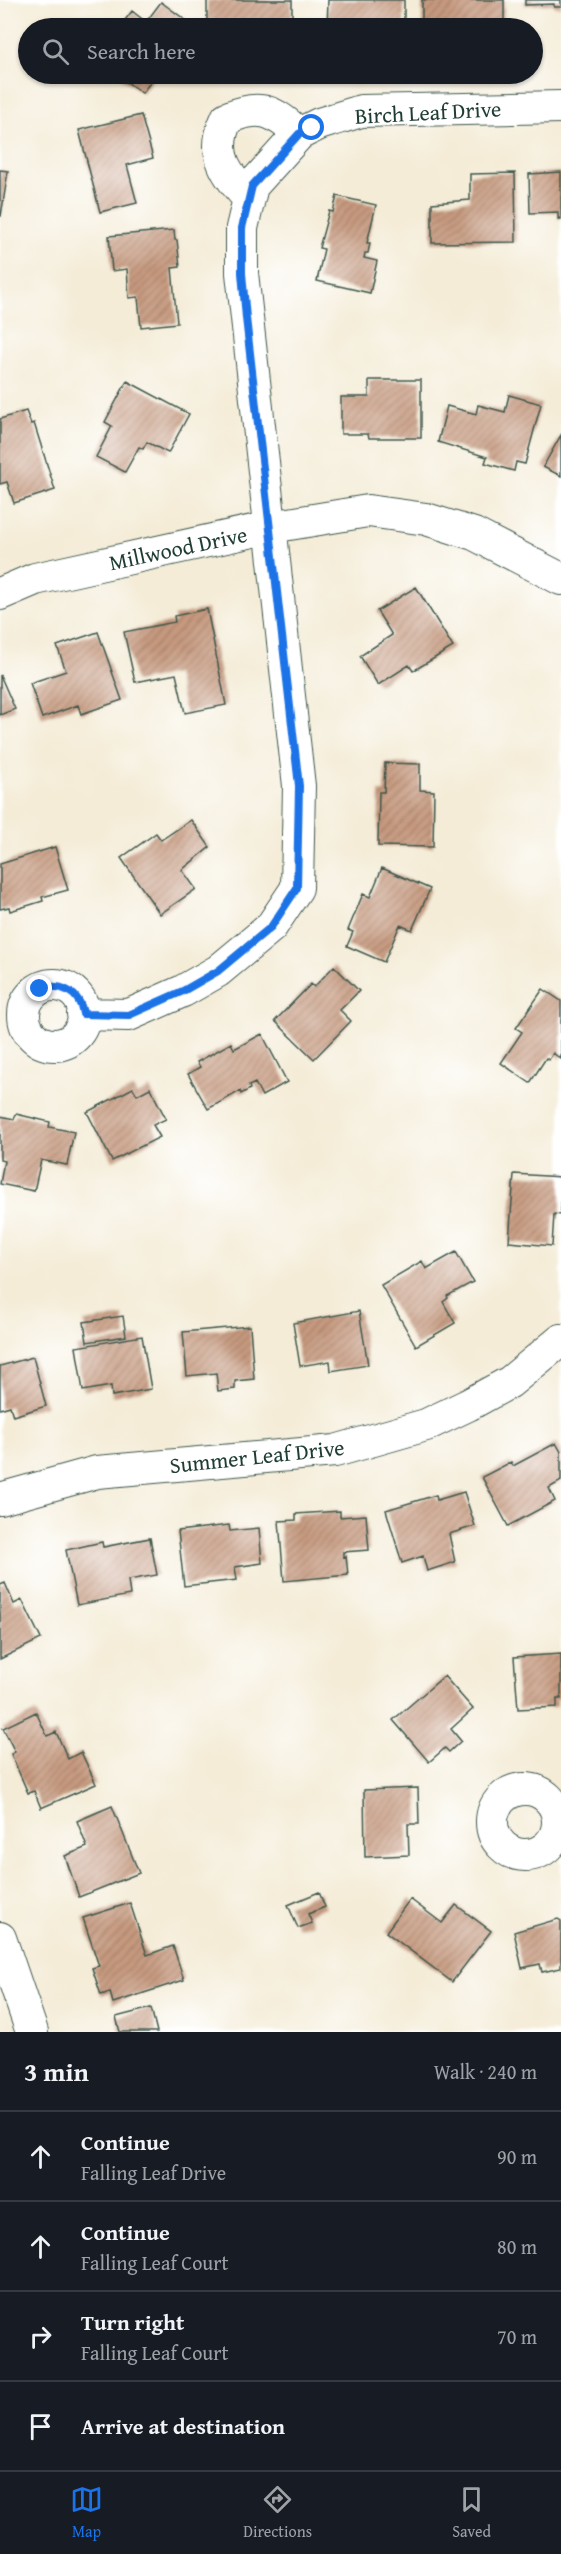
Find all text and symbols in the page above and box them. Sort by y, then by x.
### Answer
search box [18,18,543,84]
icon: search [39,35,72,68]
text: Search here [87,35,196,67]
street label: Birch Leaf Drive [354,92,502,132]
route start [298,114,324,140]
street label: Millwood Drive [106,518,250,578]
route end [26,975,52,1001]
street label: Summer Leaf Drive [168,1431,346,1481]
text: 3 min [24,2052,89,2091]
text: Walk · 240 m [434,2057,537,2086]
text: Continue [81,2126,170,2158]
icon: ahead [24,2140,57,2173]
text: 90 m [497,2142,537,2171]
text: Falling Leaf Drive [81,2158,226,2187]
text: Continue [81,2216,170,2248]
icon: ahead [24,2230,57,2263]
text: 80 m [497,2232,537,2261]
text: Falling Leaf Court [81,2248,228,2277]
text: Turn right [81,2306,184,2338]
icon: right [24,2320,57,2353]
text: 70 m [497,2322,537,2351]
text: Falling Leaf Court [81,2338,228,2367]
icon: arrive [24,2410,57,2443]
text: Arrive at destination [81,2410,285,2442]
tab: Map [70,2483,103,2543]
tab: Directions [243,2483,312,2543]
tab: Saved [452,2483,491,2543]

